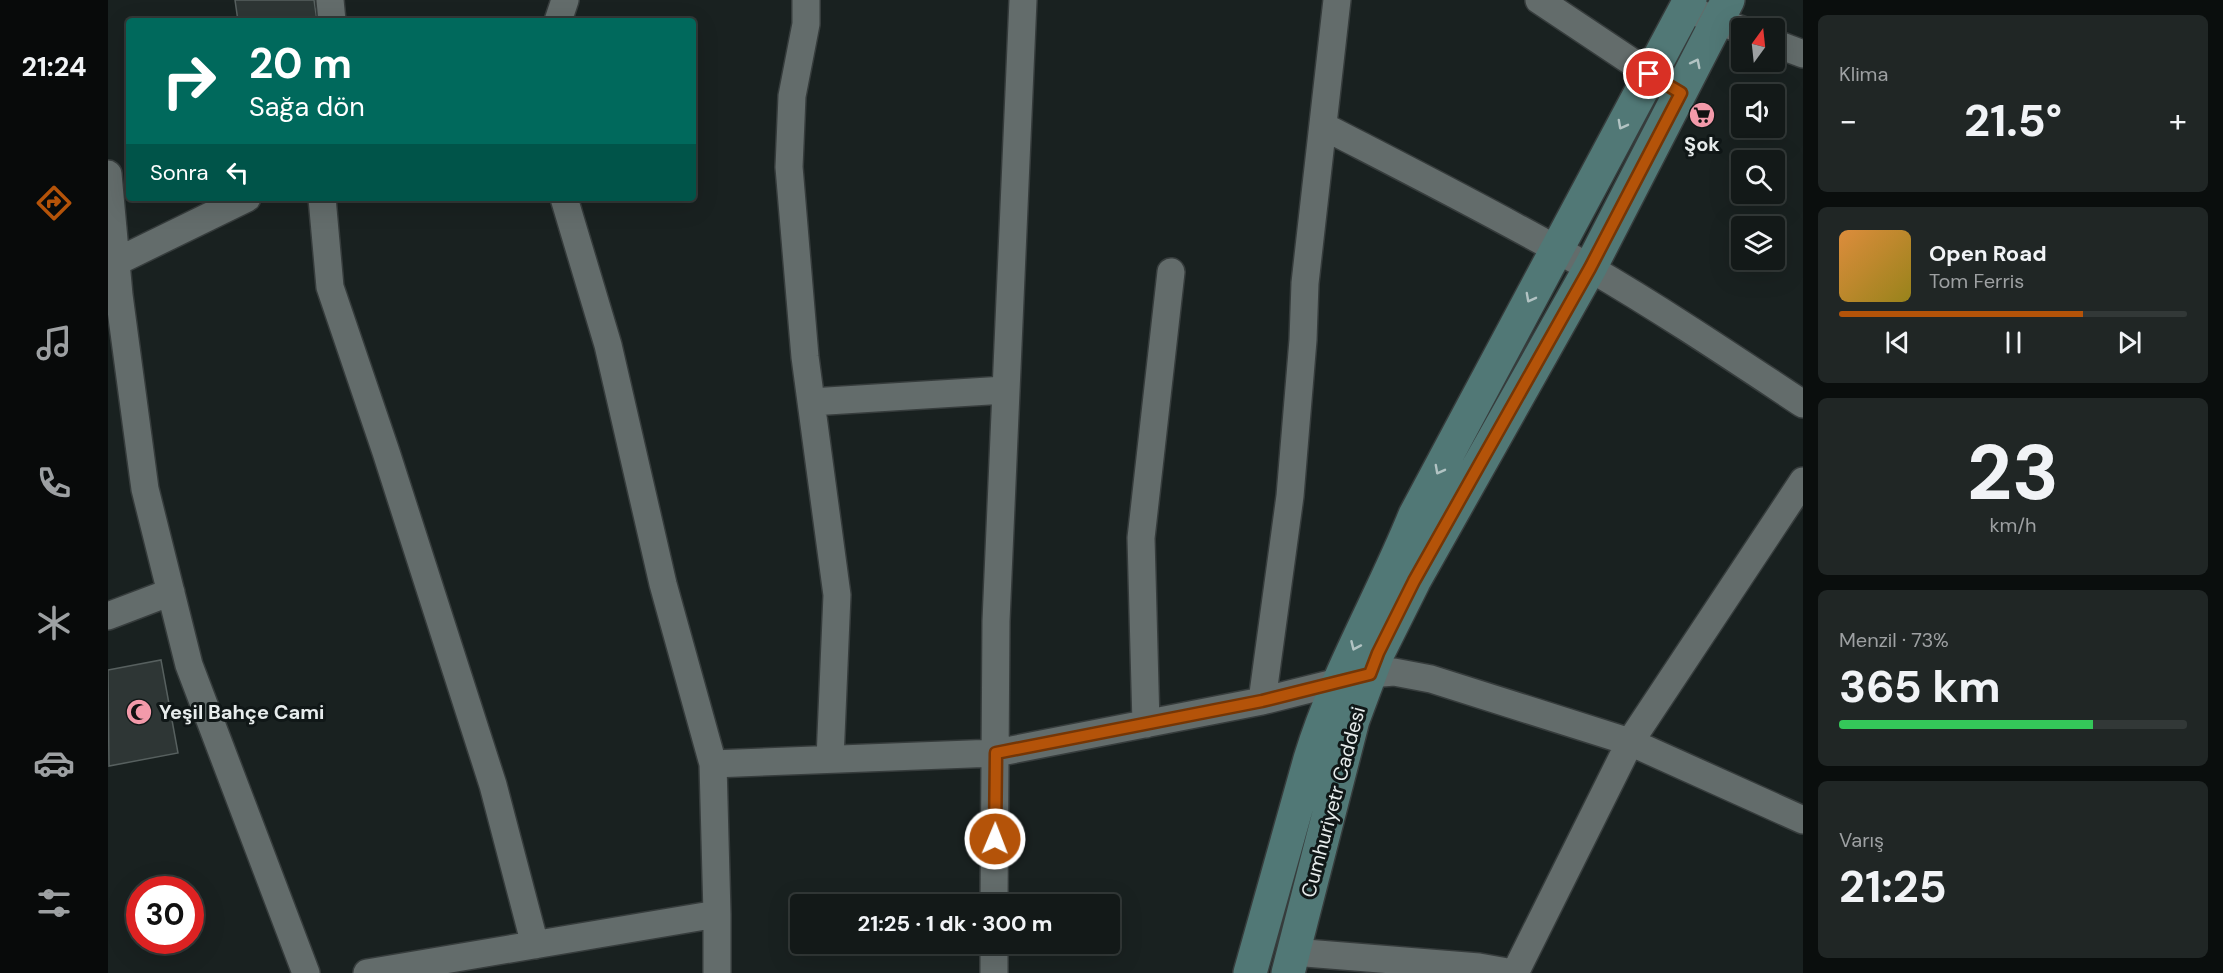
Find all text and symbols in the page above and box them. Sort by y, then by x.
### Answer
north arrow [1731,18,1785,72]
map controls [1731,18,1785,270]
text: 20 m [249,36,352,91]
icon: right [150,42,228,120]
pin [1623,48,1674,99]
text: 21:24 [21,49,87,84]
icon: arrive [1632,57,1665,90]
one-way arrow [1689,58,1700,69]
text: Klima [1839,61,1888,87]
button: sound [1731,84,1785,138]
text: Sağa dön [249,89,365,124]
text: 21.5° [1964,91,2062,150]
text: − [1839,99,1857,142]
text: + [2169,99,2187,142]
supermarket icon: Şok [1687,100,1717,130]
one-way arrow [1618,119,1629,130]
place label: Şok [1684,131,1720,157]
button: search [1731,150,1785,204]
icon: left [221,156,254,189]
text: Sonra [150,158,209,187]
icon: directions [33,182,75,224]
button: layers [1731,216,1785,270]
text: Open Road [1929,239,2047,268]
text: Tom Ferris [1929,268,2024,294]
one-way arrow [1526,291,1538,302]
icon: music [33,322,75,364]
icon: previous [1881,326,1914,359]
icon: pause [1997,326,2030,359]
icon: next [2113,326,2146,359]
text: 23 [1967,422,2059,523]
icon: phone [33,462,75,504]
one-way arrow [1435,463,1446,474]
text: km/h [1989,512,2037,538]
icon: climate [33,602,75,644]
text: Menzil · 73% [1839,627,1949,653]
one-way arrow [1350,639,1362,650]
text: 365 km [1839,657,2001,716]
mosque icon: Yeşil Bahçe Cami [124,697,154,727]
place label: Yeşil Bahçe Cami [159,699,324,725]
street label: Cumhuriyetr Caddesi [1295,704,1371,900]
icon: car [33,742,75,784]
position arrow [963,807,1027,871]
text: Varış [1839,827,1884,853]
text: 21:25 [1839,857,1947,916]
speed limit sign: 30 [126,876,204,954]
icon: filters [33,882,75,924]
text: 21:25 · 1 dk · 300 m [858,909,1052,938]

